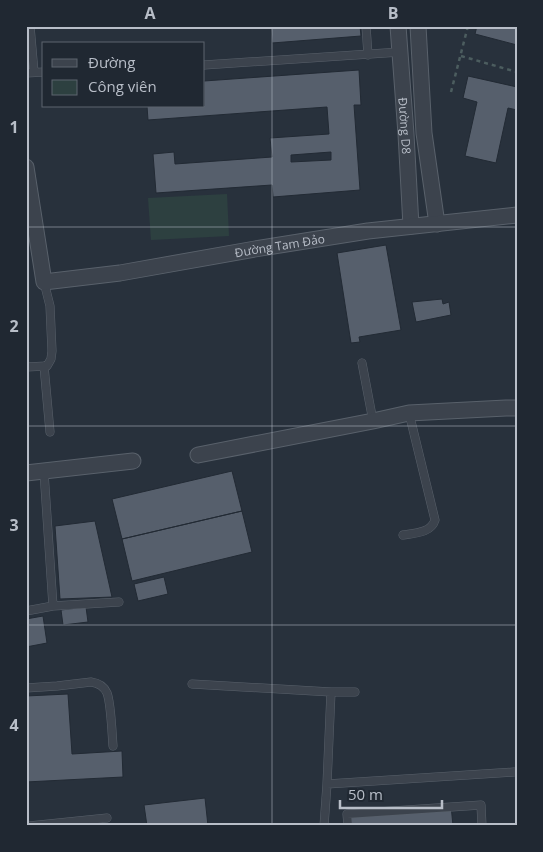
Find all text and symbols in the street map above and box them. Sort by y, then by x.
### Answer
text: A [144,2,156,24]
text: B [388,2,398,24]
legend [42,42,205,108]
text: Đường [88,52,135,72]
text: Công viên [88,76,157,96]
street label: Đường D8 [395,97,416,155]
text: 1 [9,116,19,138]
street label: Đường Tam Đảo [233,230,326,261]
text: 2 [9,315,19,337]
text: 3 [9,514,19,536]
text: 4 [9,714,19,736]
scale bar [340,777,443,809]
text: 50 m [348,784,383,804]

